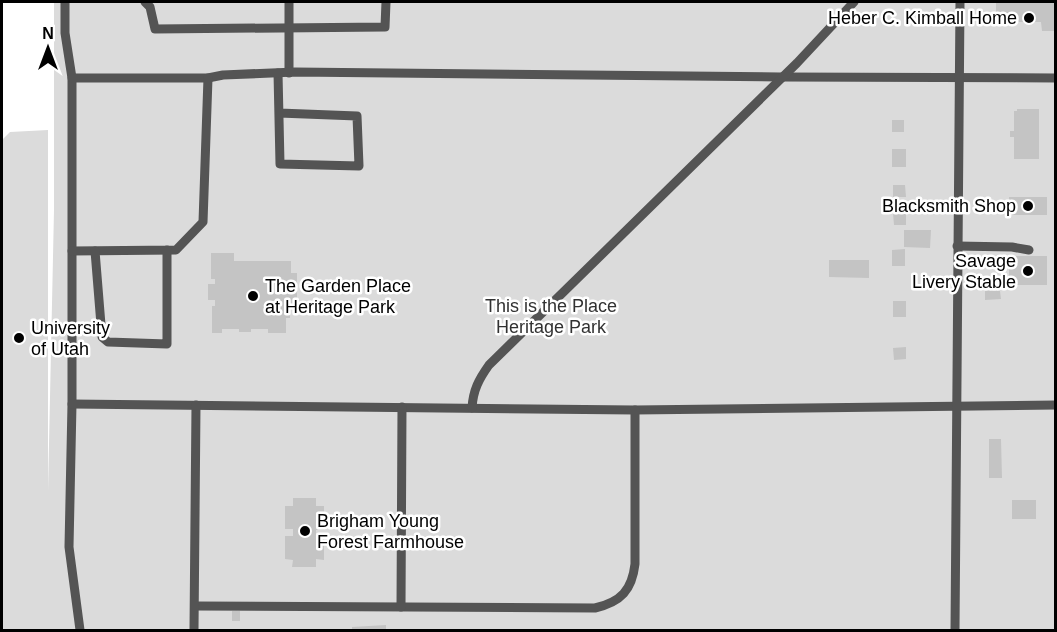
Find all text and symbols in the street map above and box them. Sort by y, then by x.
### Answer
place label: Heber C. Kimball Home [828,8,1017,28]
marker: Heber C. Kimball Home [1022,11,1036,25]
north arrow [18,18,78,78]
text: N [42,25,54,42]
place label: Blacksmith Shop [882,196,1016,216]
marker: Blacksmith Shop [1021,199,1035,213]
place label: Savage Livery Stable [912,251,1016,292]
marker: Savage Livery Stable [1021,264,1035,278]
place label: The Garden Place at Heritage Park [265,276,411,317]
marker: The Garden Place at Heritage Park [246,289,260,303]
park label: This is the Place Heritage Park [485,296,617,337]
place label: University of Utah [31,318,110,359]
marker: University of Utah [12,331,26,345]
place label: Brigham Young Forest Farmhouse [317,511,464,552]
marker: Brigham Young Forest Farmhouse [298,524,312,538]

